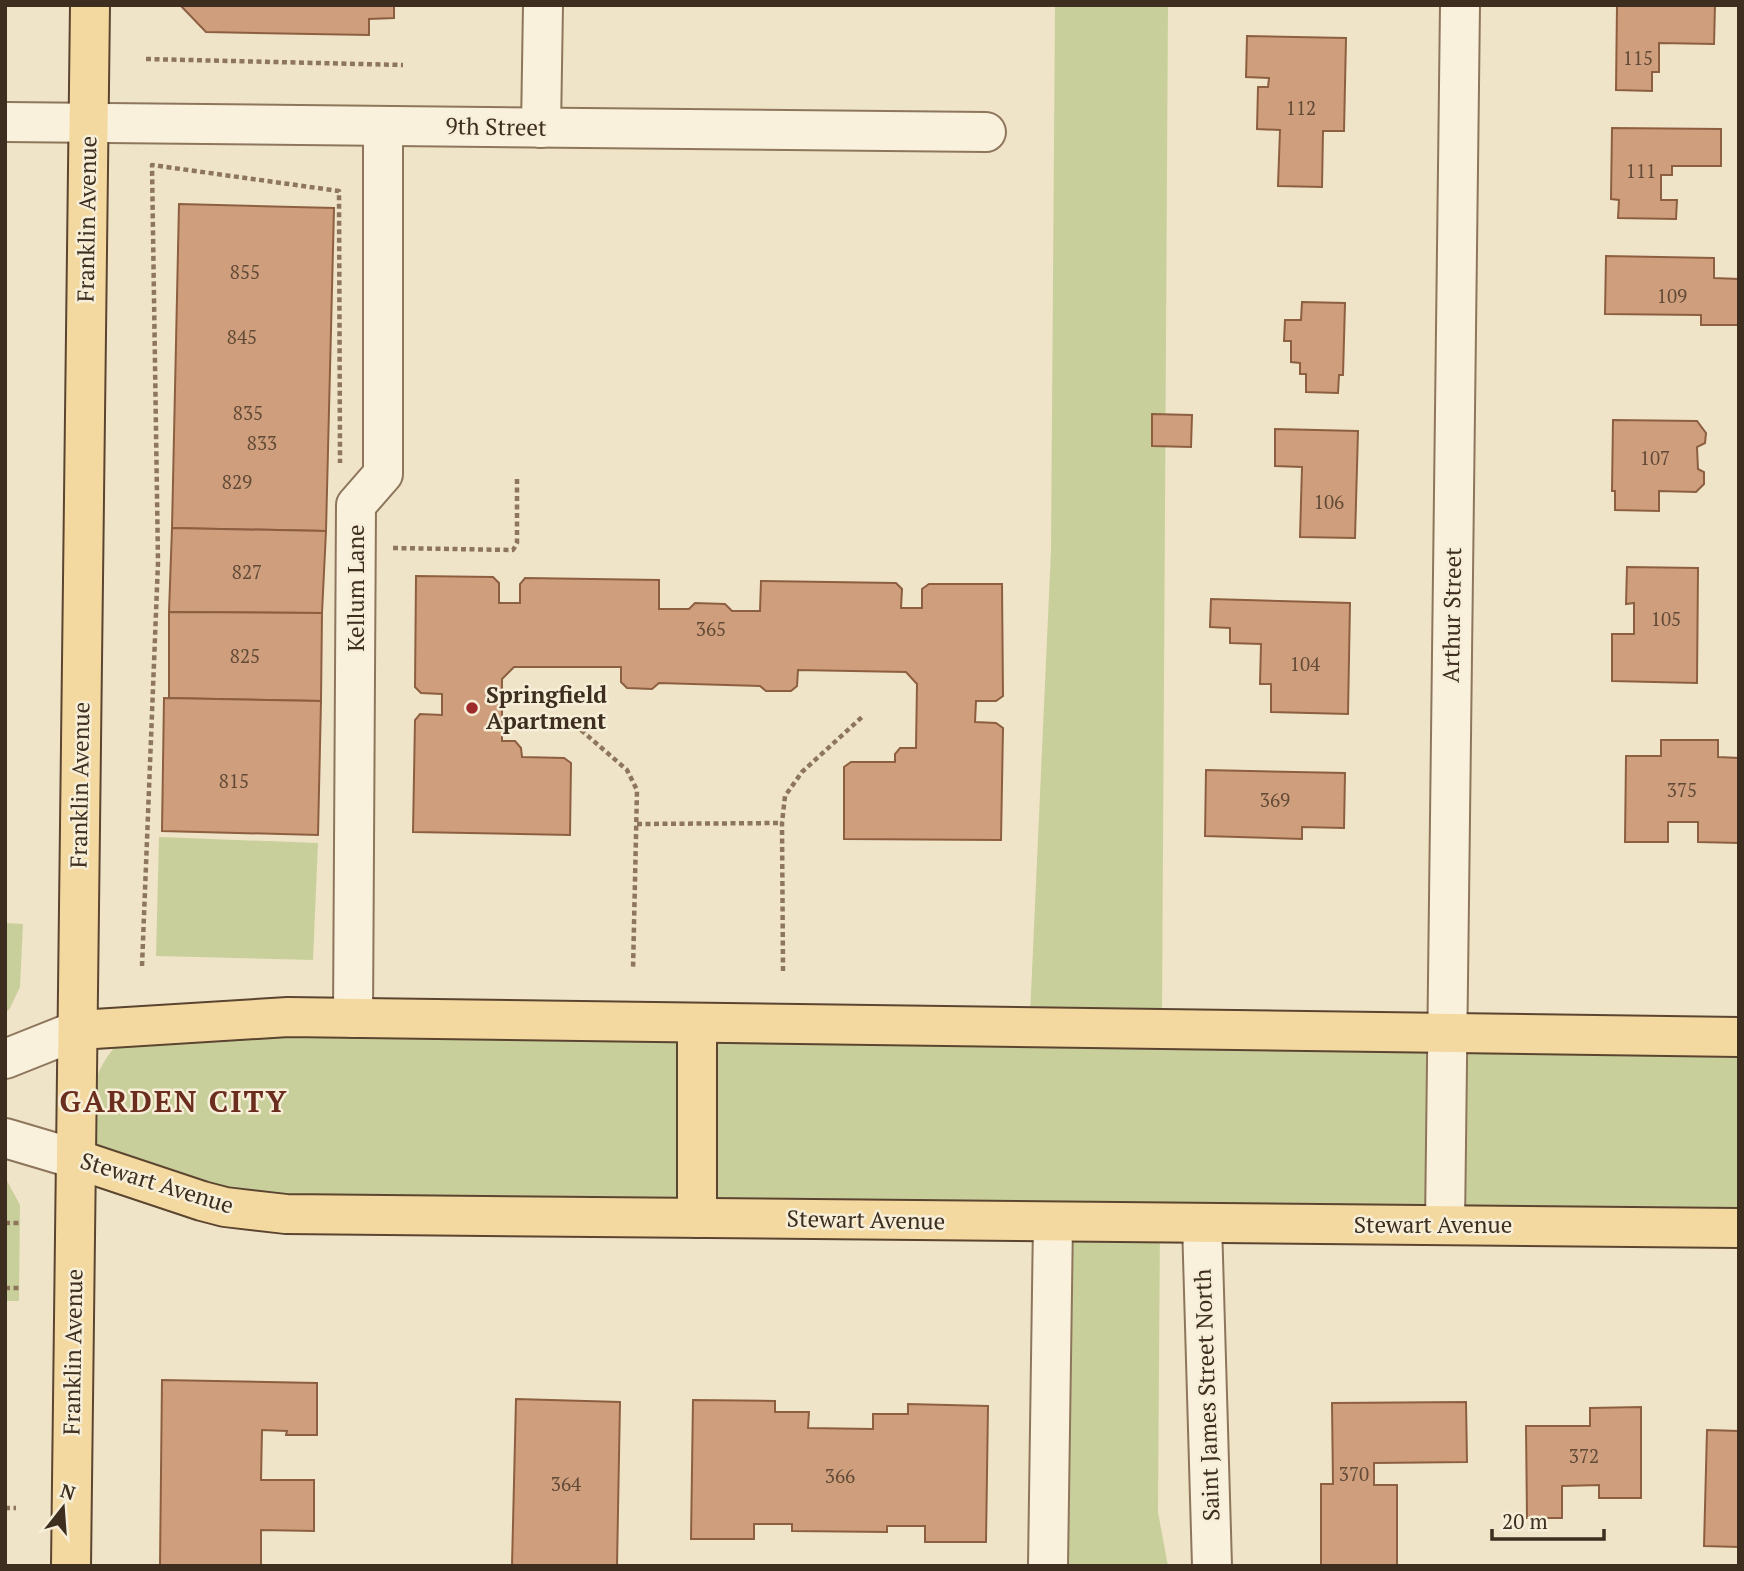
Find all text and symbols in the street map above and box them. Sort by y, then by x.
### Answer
house number: 115 [1623,45,1653,70]
house number: 112 [1286,95,1316,120]
street label: 9th Street [445,110,547,143]
street label: Franklin Avenue [70,136,103,302]
house number: 111 [1626,158,1656,183]
house number: 855 [230,259,260,284]
house number: 109 [1657,283,1687,308]
house number: 845 [227,324,257,349]
house number: 835 [233,400,263,425]
house number: 833 [247,430,277,455]
house number: 107 [1640,445,1670,470]
house number: 829 [222,469,252,494]
house number: 106 [1314,489,1344,514]
street label: Kellum Lane [340,524,371,652]
street label: Arthur Street [1435,546,1468,683]
house number: 827 [232,559,262,584]
house number: 105 [1651,606,1681,631]
house number: 365 [696,616,726,641]
house number: 825 [230,643,260,668]
house number: 104 [1290,651,1321,676]
place label: Springfield Apartment [486,679,607,736]
marker: Springfield Apartment [464,700,480,716]
street label: Franklin Avenue [63,702,96,868]
house number: 815 [219,768,249,793]
house number: 375 [1667,777,1697,802]
house number: 369 [1260,787,1290,812]
district label: GARDEN CITY [60,1081,288,1121]
street label: Stewart Avenue [77,1145,238,1221]
street label: Stewart Avenue [786,1203,946,1236]
street label: Stewart Avenue [1354,1209,1512,1240]
street label: Saint James Street North [1187,1268,1226,1522]
street label: Franklin Avenue [56,1269,89,1435]
house number: 372 [1569,1443,1599,1468]
house number: 370 [1339,1461,1369,1486]
house number: 366 [825,1463,855,1488]
house number: 364 [551,1471,582,1496]
north arrow [28,1473,98,1543]
text: N [58,1477,79,1505]
scale bar [1492,1498,1604,1542]
text: 20 m [1502,1507,1548,1535]

